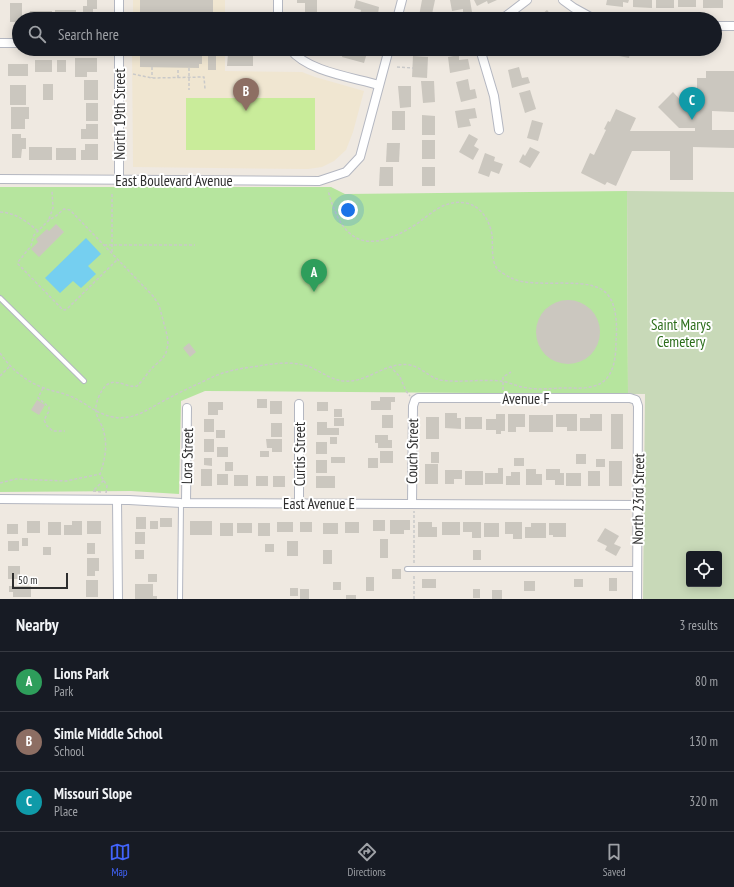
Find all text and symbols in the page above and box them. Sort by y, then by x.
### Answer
search box [12,12,722,56]
icon: search [26,23,48,45]
text: Search here [58,25,119,44]
street label: North 19th Street [110,68,129,160]
pin: B [233,78,259,111]
pin: C [679,87,705,120]
street label: East Boulevard Avenue [115,171,233,190]
your location [338,200,358,220]
pin: A [301,259,327,292]
park label: Saint Marys Cemetery [651,315,711,351]
street label: Avenue F [502,389,550,408]
street label: Couch Street [402,418,422,484]
street label: Curtis Street [290,422,309,486]
street label: Lora Street [177,428,197,484]
street label: North 23rd Street [628,453,648,545]
street label: East Avenue E [283,494,355,513]
map controls [686,551,722,587]
button: locate [686,551,722,587]
scale bar [12,571,68,590]
text: 50 m [18,573,37,587]
text: Nearby [16,614,59,636]
text: 3 results [679,617,718,634]
text: Lions Park [54,664,109,683]
text: A [26,673,32,690]
text: 80 m [695,673,718,690]
text: Park [54,683,73,700]
text: Simle Middle School [54,724,162,743]
text: B [26,733,32,750]
text: 130 m [689,733,718,750]
text: School [54,743,84,760]
text: Missouri Slope [54,784,132,803]
text: C [26,793,32,810]
text: 320 m [689,793,718,810]
text: Place [54,803,78,820]
tab: Map [109,841,131,879]
tab: Directions [348,841,386,879]
tab: Saved [603,841,625,879]

